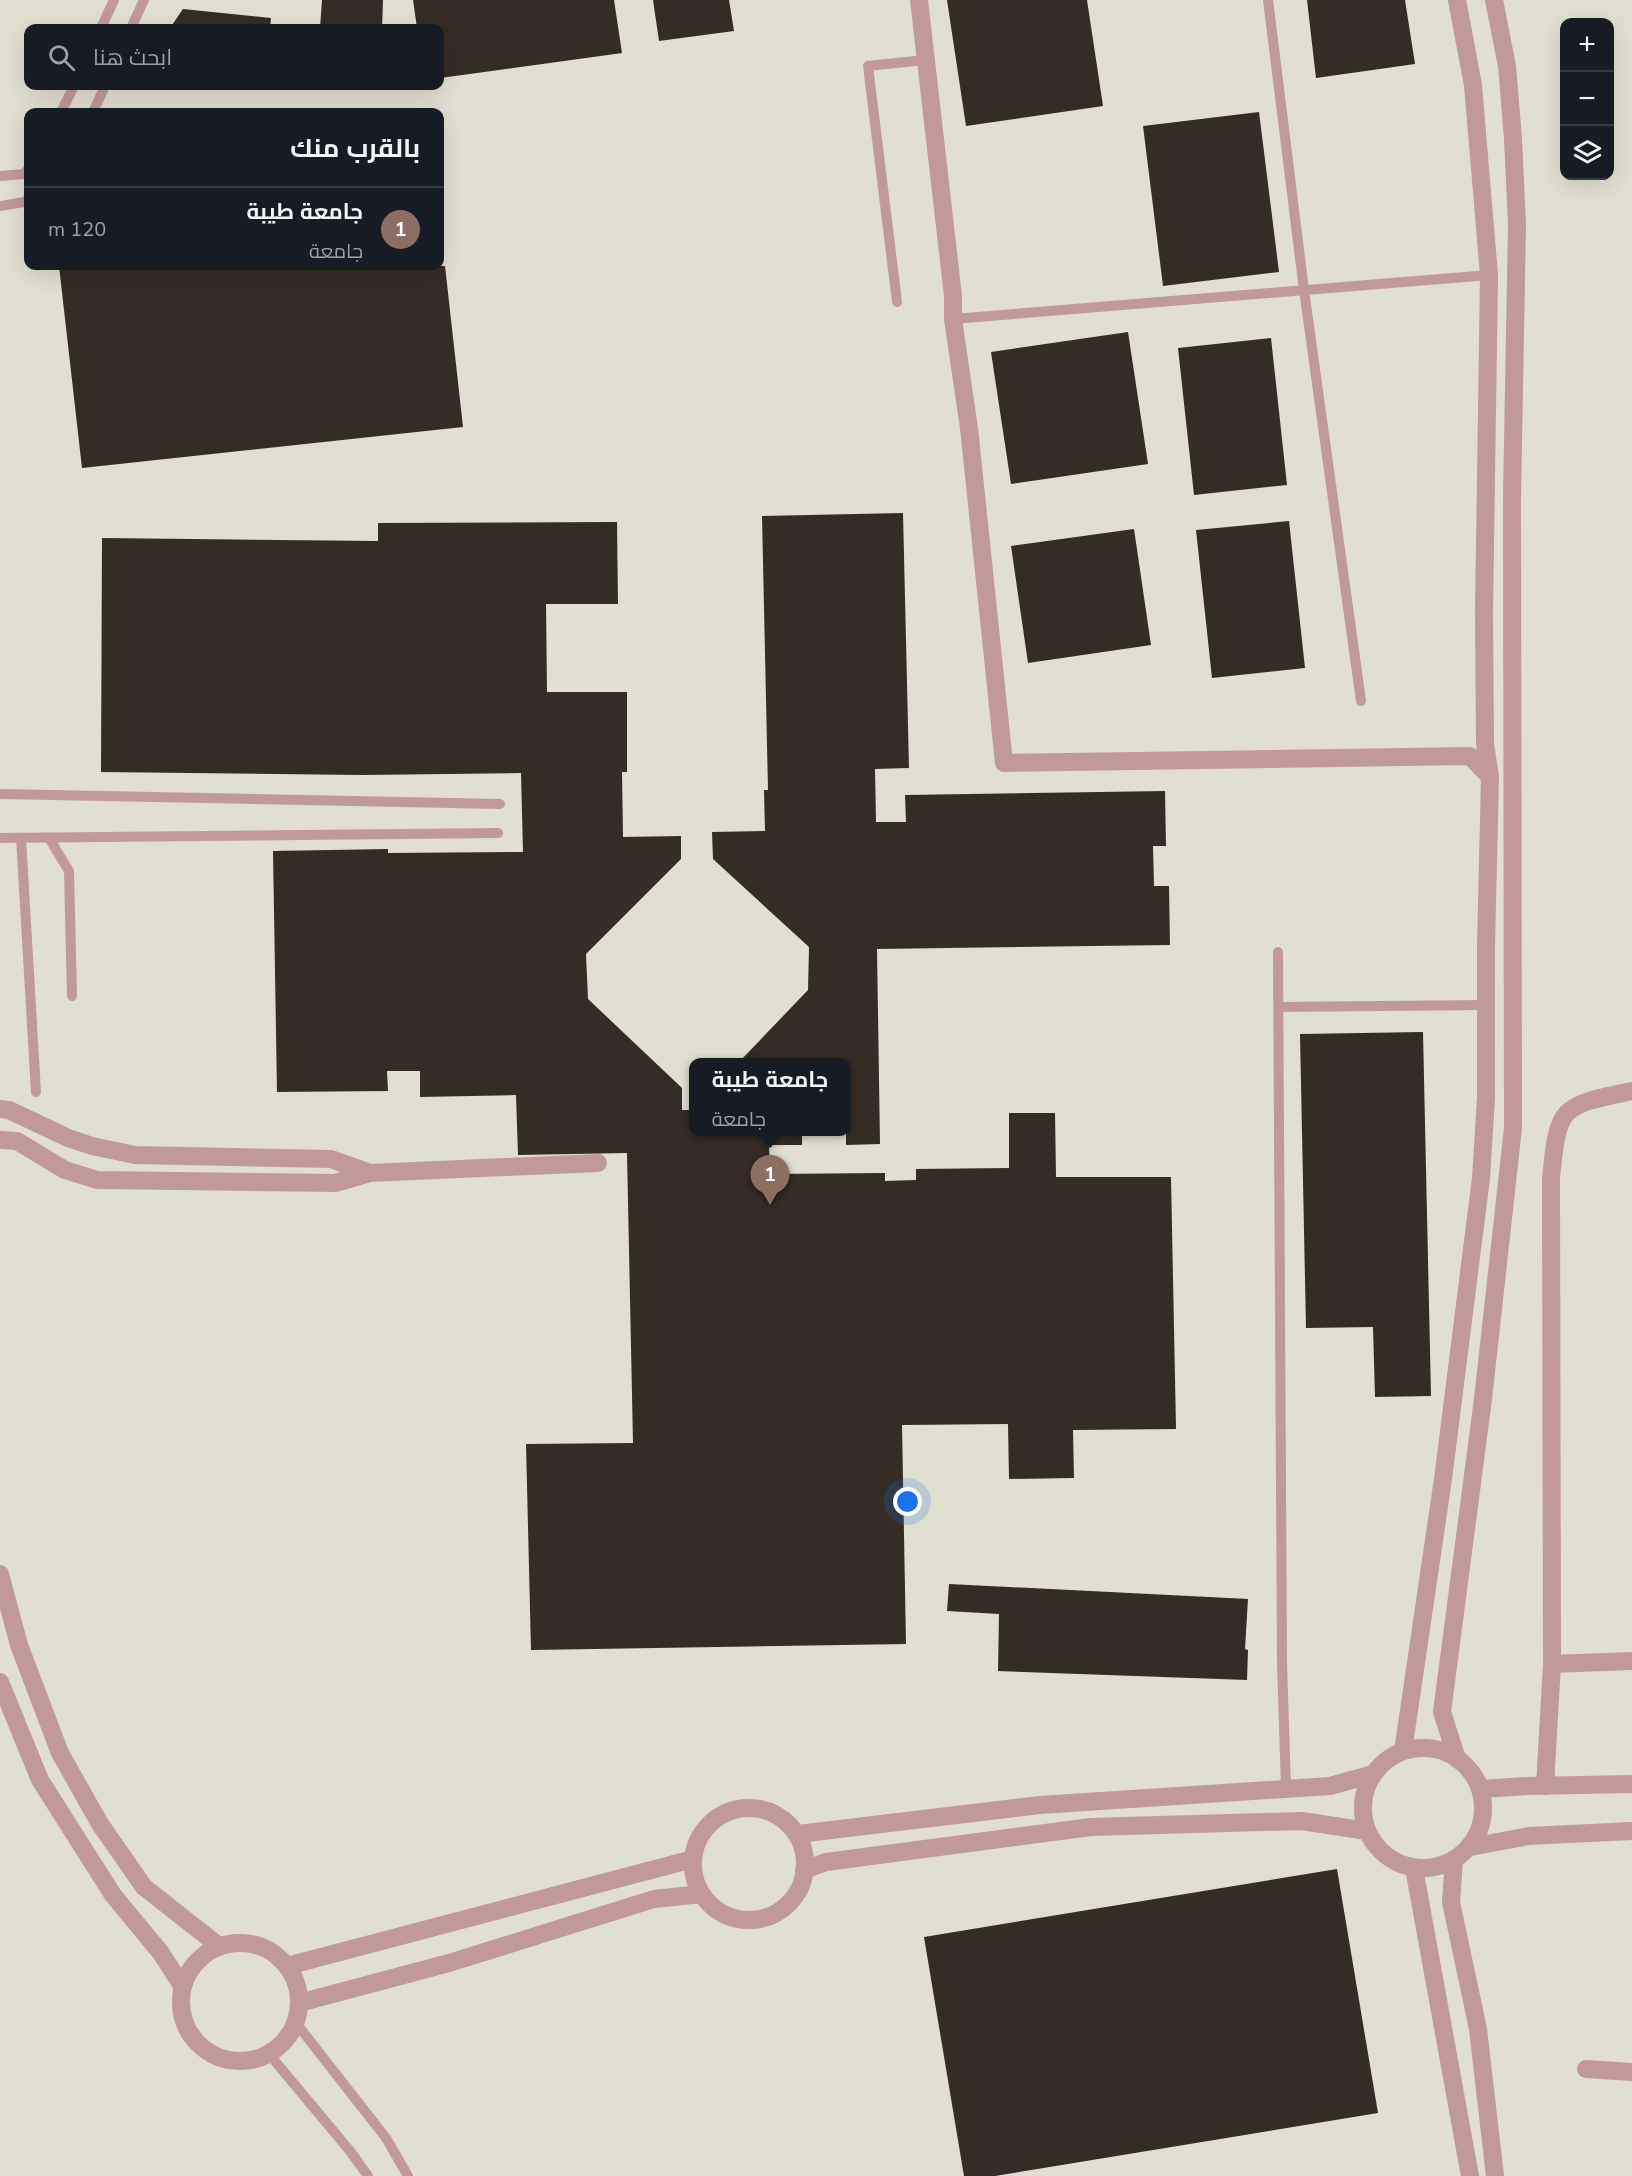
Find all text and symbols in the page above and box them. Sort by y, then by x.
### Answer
map controls [1560,18,1614,180]
button: + [1560,18,1614,72]
search box [24,24,444,90]
icon: search [45,41,78,74]
text: ابحث هنا [93,43,172,73]
button: − [1560,72,1614,126]
button: layers [1560,126,1614,180]
text: بالقرب منك [290,131,420,166]
text: جامعة طيبة [246,197,363,227]
text: 120 m [48,216,106,243]
text: 1 [395,216,407,243]
text: جامعة [309,238,363,265]
popup [689,1058,851,1136]
text: جامعة طيبة [712,1065,828,1095]
text: جامعة [712,1106,766,1133]
pin: 1 [750,1156,790,1205]
your location [893,1487,922,1516]

